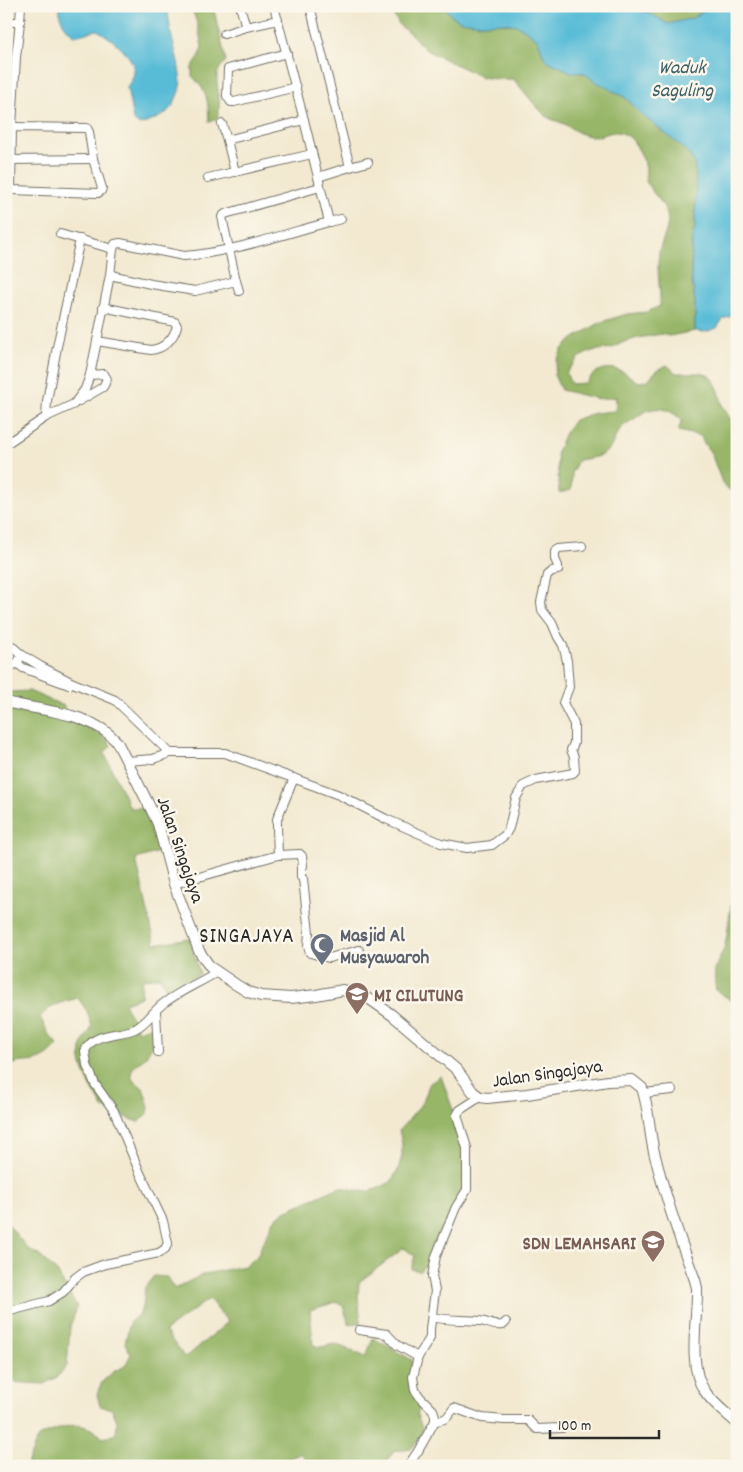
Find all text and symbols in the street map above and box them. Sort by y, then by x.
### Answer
water label: Waduk Saguling [651,55,714,106]
street label: Jalan Singajaya [148,793,210,908]
district label: SINGAJAYA [199,923,295,953]
place label: Masjid Al Musyawaroh [340,924,430,973]
mosque icon: Masjid Al Musyawaroh [309,932,335,966]
school or university icon: MI CILUTUNG [344,981,370,1015]
place label: MI CILUTUNG [374,984,464,1011]
street label: Jalan Singajaya [491,1054,605,1097]
school or university icon: SDN LEMAHSARI [640,1229,666,1263]
place label: SDN LEMAHSARI [523,1232,636,1259]
scale bar [550,1407,659,1439]
text: 100 m [558,1416,591,1438]

